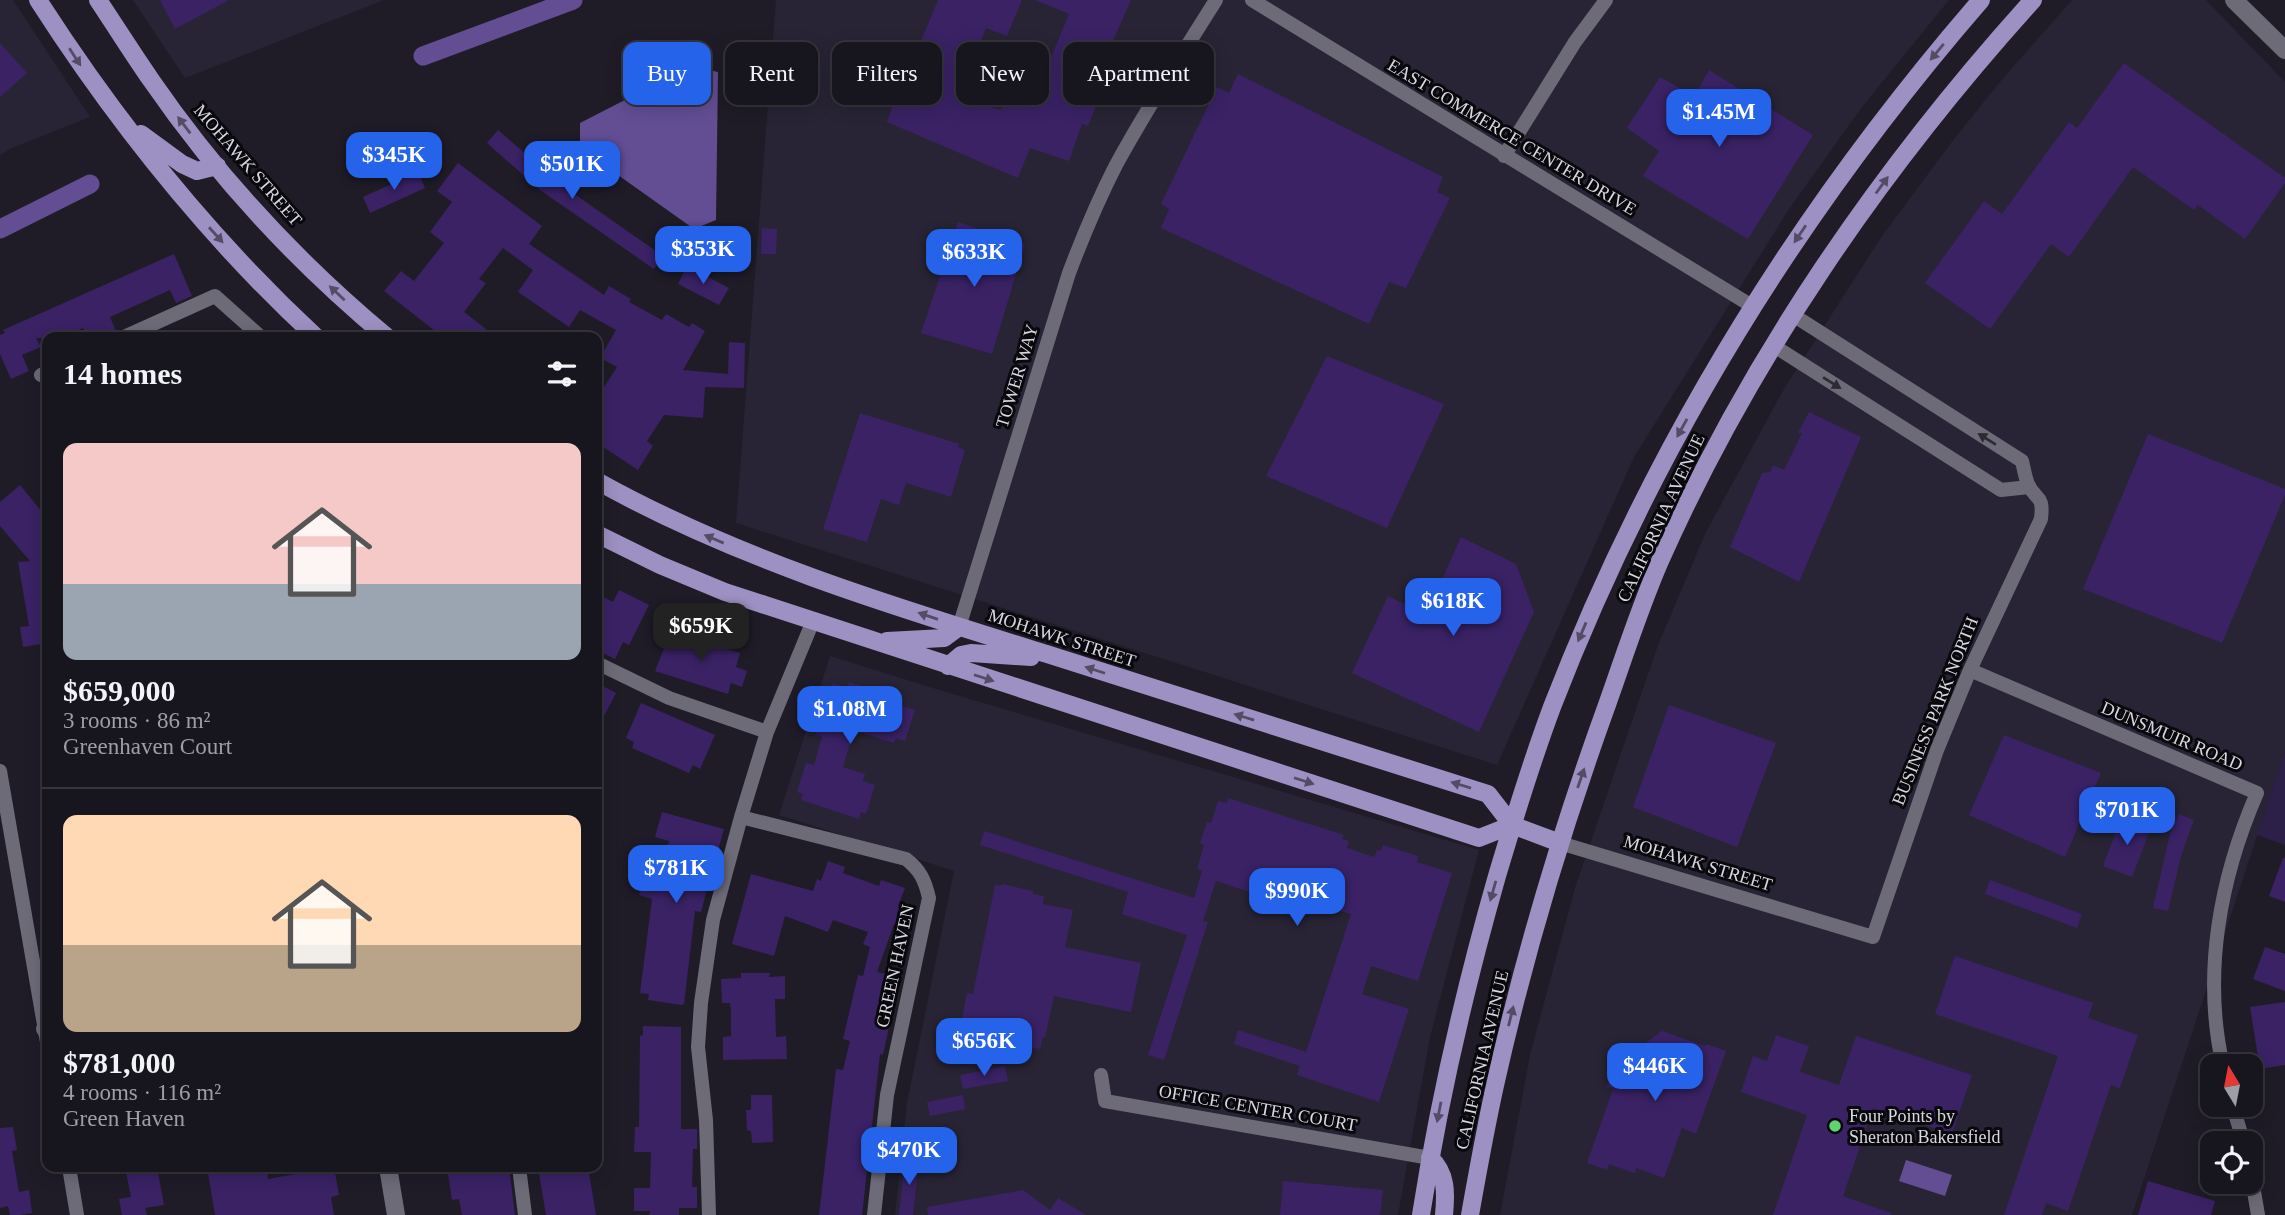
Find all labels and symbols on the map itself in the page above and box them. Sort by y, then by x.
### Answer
one-way arrow [1930,44,1945,61]
one-way arrow [68,48,81,67]
street label: EAST COMMERCE CENTER DRIVE [1384,55,1640,219]
pin: $1.45M [1662,90,1776,149]
street label: MOHAWK STREET [190,100,306,230]
one-way arrow [177,115,191,134]
pin: $345K [345,132,443,192]
pin: $501K [523,142,621,201]
one-way arrow [1875,176,1889,194]
one-way arrow [1793,225,1807,243]
pin: $353K [654,226,752,286]
one-way arrow [208,227,224,244]
pin: $633K [925,230,1023,289]
one-way arrow [329,285,346,301]
street label: TOWER WAY [992,322,1042,430]
one-way arrow [1822,376,1841,389]
one-way arrow [1676,418,1688,438]
street label: CALIFORNIA AVENUE [1613,431,1709,605]
one-way arrow [1977,432,1997,445]
one-way arrow [704,533,724,545]
pin: $618K [1404,578,1502,638]
pin: $659K [652,604,750,663]
street label: MOHAWK STREET [986,605,1138,671]
one-way arrow [917,611,938,621]
street label: BUSINESS PARK NORTH [1888,614,1982,808]
one-way arrow [1577,622,1588,643]
one-way arrow [1085,664,1106,675]
one-way arrow [974,673,995,684]
pin: $1.08M [793,686,907,746]
street label: DUNSMUIR ROAD [2098,697,2246,775]
one-way arrow [1233,711,1254,722]
one-way arrow [1576,767,1587,788]
one-way arrow [1293,776,1314,787]
one-way arrow [1450,779,1471,790]
pin: $701K [2078,788,2176,847]
street label: MOHAWK STREET [1621,831,1775,895]
pin: $781K [627,846,725,905]
pin: $990K [1248,869,1346,928]
one-way arrow [1488,881,1498,902]
street label: GREEN HAVEN [872,903,918,1029]
street label: CALIFORNIA AVENUE [1452,969,1512,1151]
one-way arrow [1506,1005,1517,1027]
pin: $656K [935,1018,1033,1078]
pin: $446K [1606,1044,1704,1103]
north arrow [2200,1054,2263,1116]
street label: OFFICE CENTER COURT [1157,1081,1359,1135]
one-way arrow [1433,1101,1444,1123]
place label: Four Points by Sheraton Bakersfield [1849,1106,2000,1147]
marker: Four Points by Sheraton Bakersfield [1827,1118,1843,1134]
pin: $470K [860,1128,958,1187]

